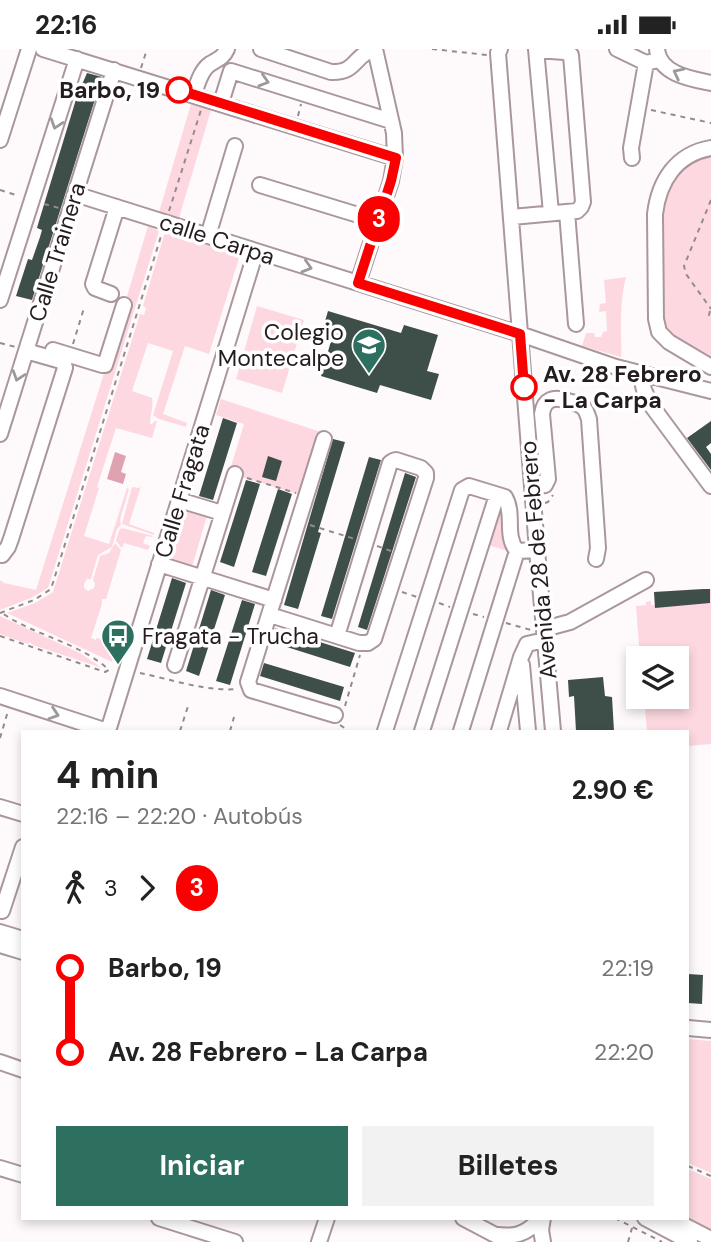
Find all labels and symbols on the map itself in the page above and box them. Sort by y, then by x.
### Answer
one-way arrow [673,67,686,81]
one-way arrow [257,73,270,87]
place label: Barbo, 19 [59,75,160,105]
marker: Barbo, 19 [166,77,192,103]
one-way arrow [50,118,65,130]
street label: Calle Trainera [22,179,92,325]
line badge: 3 [356,196,402,242]
street label: calle Carpa [156,206,278,272]
one-way arrow [301,259,313,274]
place label: Colegio Montecalpe [218,317,344,373]
school or university icon: Colegio Montecalpe [350,326,388,375]
place label: Av. 28 Febrero - La Carpa [543,359,702,415]
one-way arrow [12,370,27,382]
marker: Av. 28 Febrero - La Carpa [511,374,537,400]
street label: Calle Fragata [147,420,217,562]
street label: Avenida 28 de Febrero [513,440,563,680]
bus stop icon: Fragata - Trucha [99,617,137,666]
place label: Fragata - Trucha [142,621,319,651]
one-way arrow [47,706,59,720]

